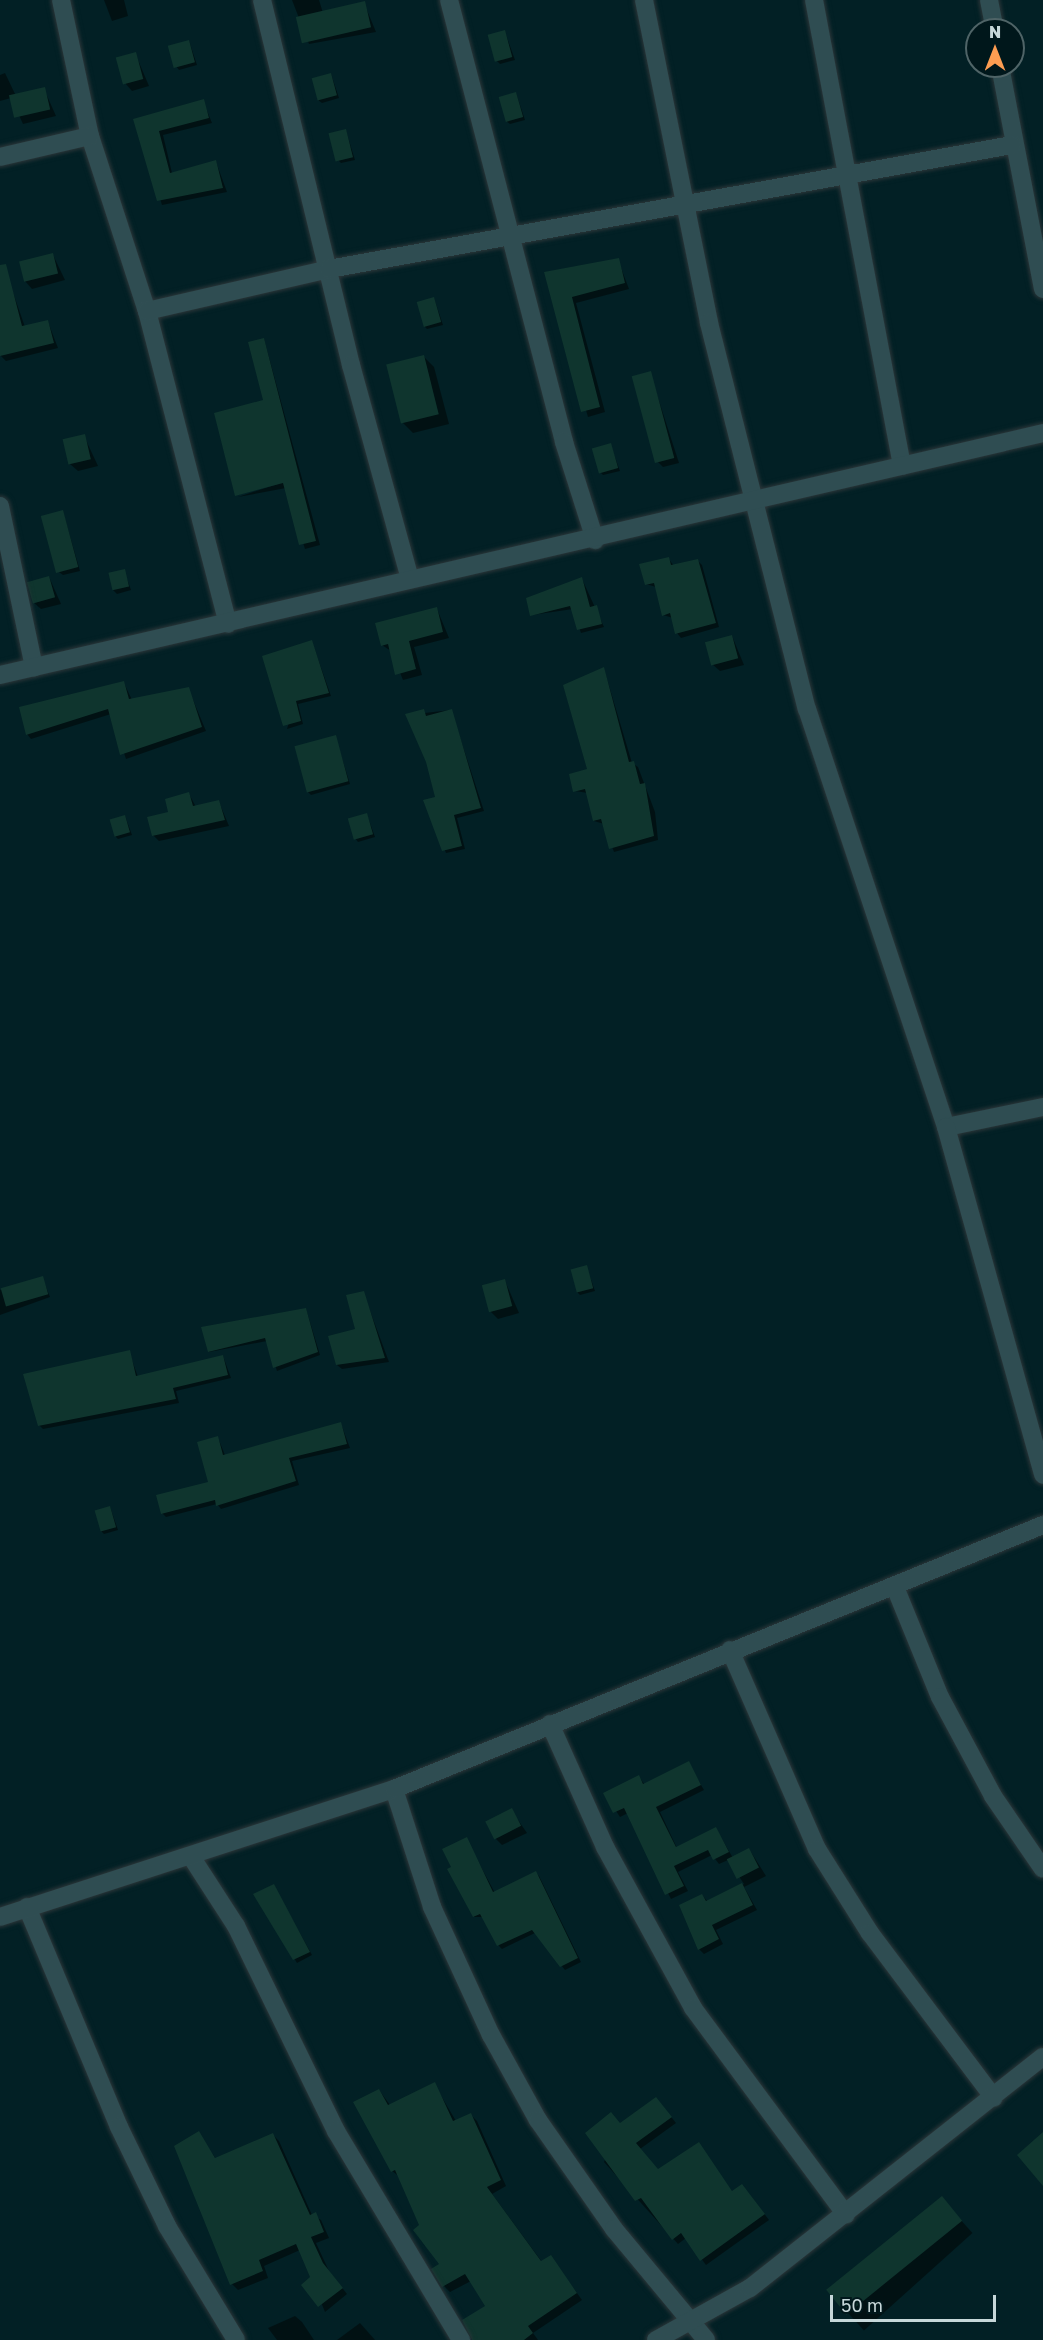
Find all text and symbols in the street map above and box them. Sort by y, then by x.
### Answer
north arrow [965,18,1025,78]
text: N [989,22,1001,42]
scale bar [833,2283,1000,2321]
text: 50 m [841,2294,883,2316]

